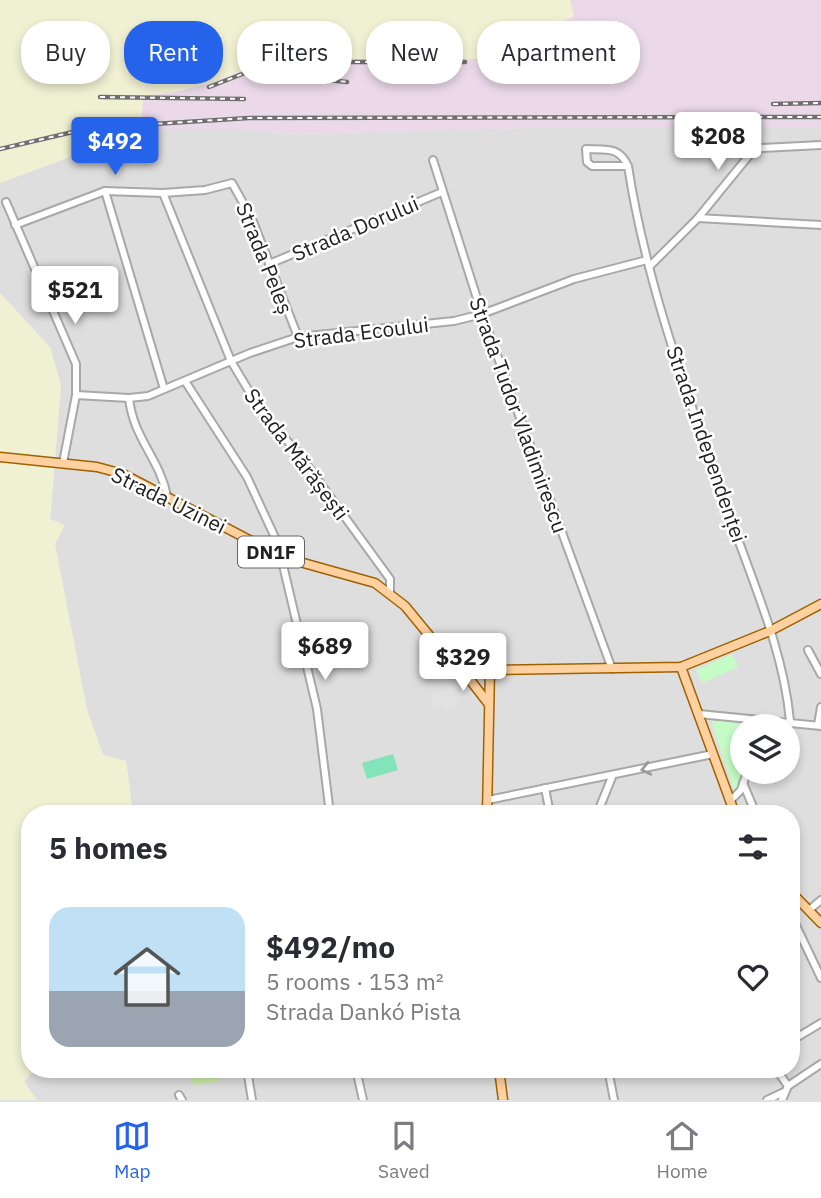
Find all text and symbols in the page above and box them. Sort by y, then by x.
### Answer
chip: Buy [21,21,110,84]
chip: Rent [124,21,223,84]
chip: Filters [237,21,352,84]
chip: New [366,21,463,84]
chip: Apartment [477,21,640,84]
pin: $208 [677,113,759,172]
pin: $492 [74,118,156,177]
text: $208 [690,120,746,150]
text: $492 [87,125,143,155]
street label: Strada Dorului [287,189,423,267]
street label: Strada Peleș [230,198,300,318]
pin: $521 [34,266,116,326]
text: $521 [47,274,103,304]
street label: Strada Tudor Vladimirescu [463,293,575,537]
street label: Strada Ecoului [292,310,430,354]
street label: Strada Independenței [660,342,754,546]
street label: Strada Mărășești [238,382,356,526]
street label: Strada Uzinei [107,460,231,540]
road number: DN1F [238,537,304,568]
pin: $689 [284,622,366,682]
text: $689 [297,630,353,660]
pin: $329 [422,634,504,693]
text: $329 [435,641,491,671]
map controls [730,714,800,784]
button: layers [730,714,800,784]
one-way arrow [640,761,652,776]
text: 5 homes [49,828,168,867]
icon: filters [734,828,772,866]
text: $492/mo [266,927,395,966]
icon: home [105,935,189,1019]
icon: heart [734,958,772,996]
text: 5 rooms · 153 m² [266,966,444,996]
text: Strada Dankó Pista [266,996,461,1026]
tab: Map [113,1117,151,1183]
tab: Saved [378,1117,430,1183]
tab: Home [657,1117,708,1183]

